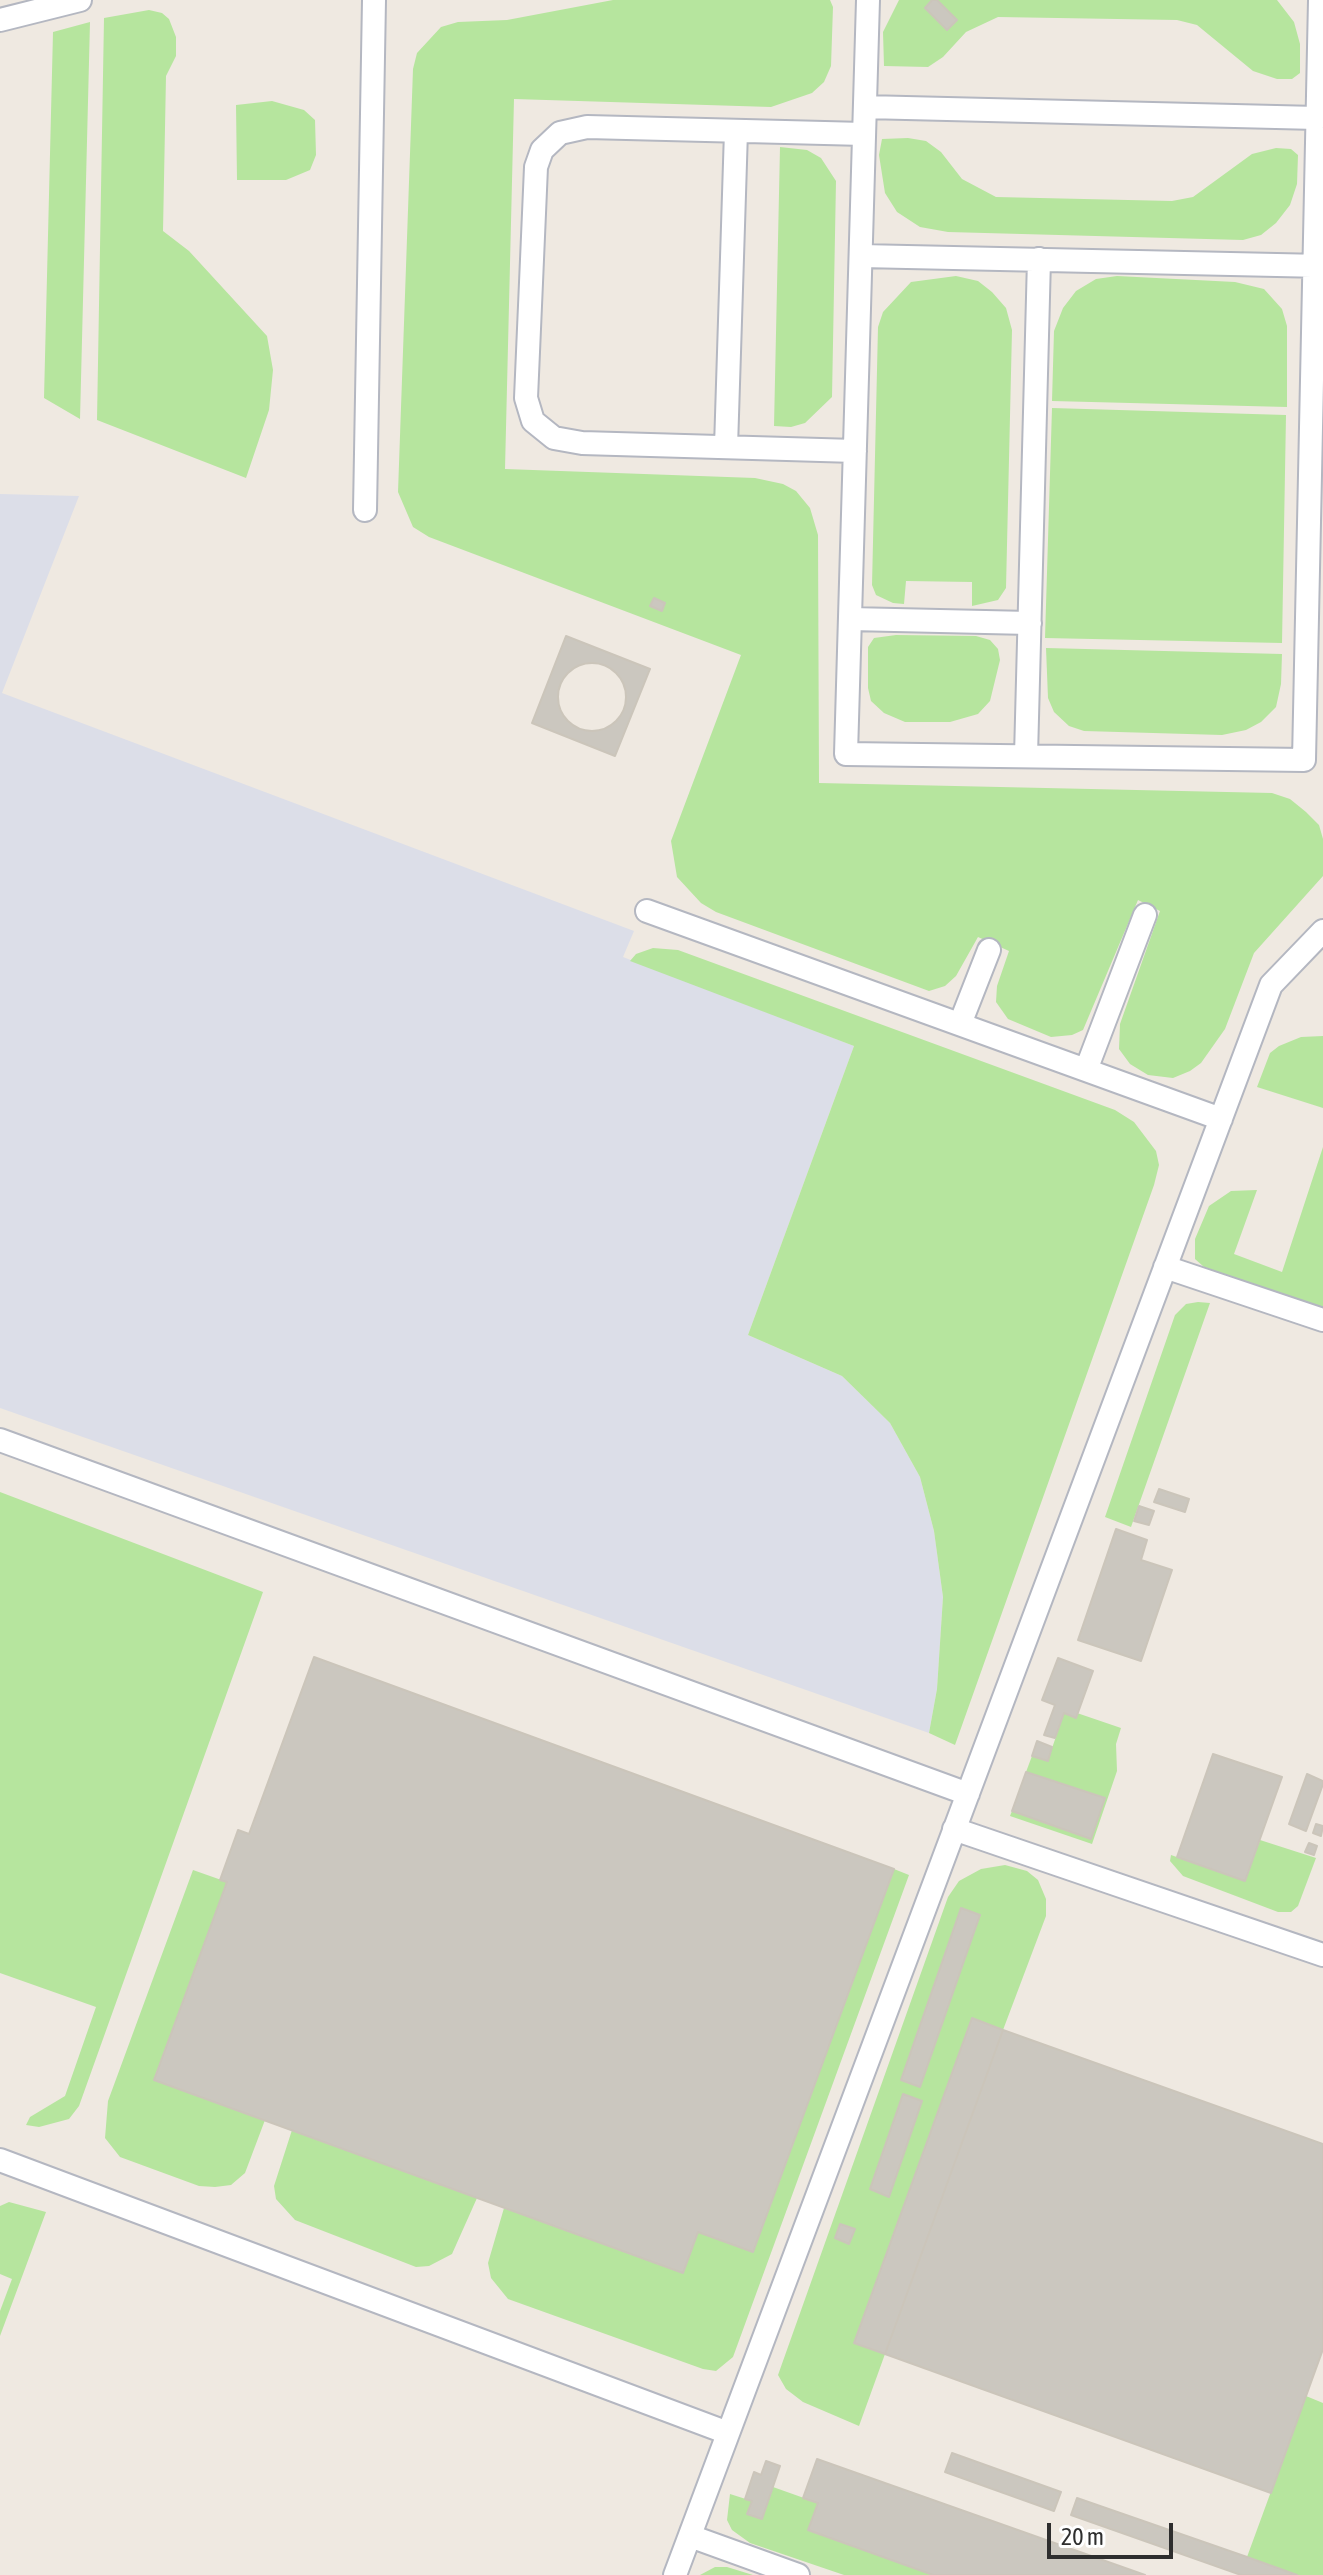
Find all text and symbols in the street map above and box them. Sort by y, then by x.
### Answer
scale bar [1051,2507,1177,2557]
text: 20 m [1061,2523,1104,2550]

